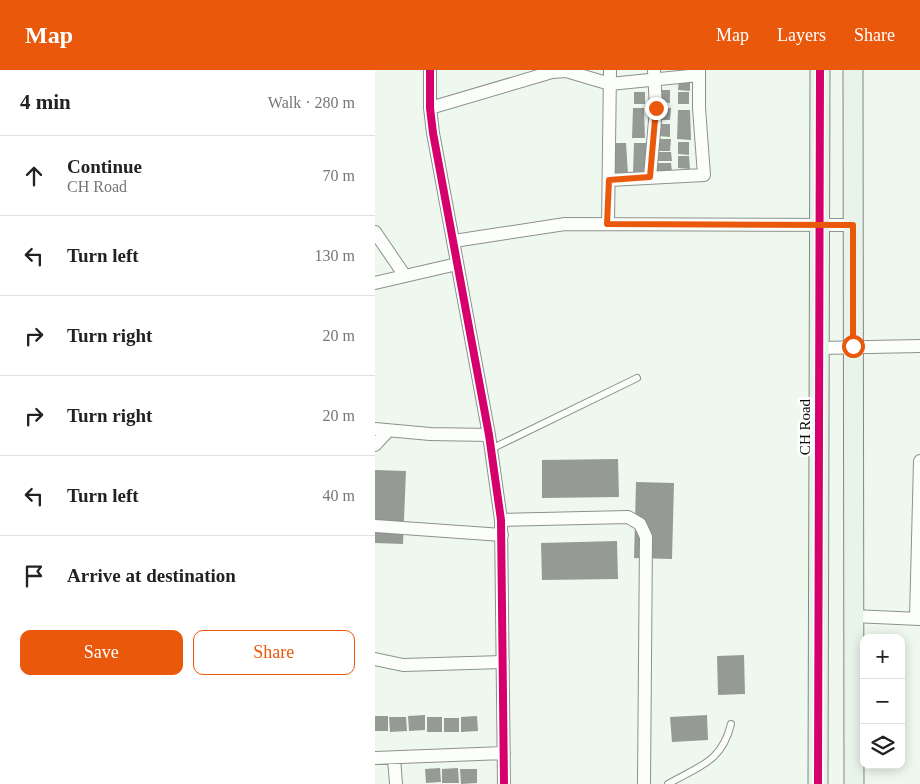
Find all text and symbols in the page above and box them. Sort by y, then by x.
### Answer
text: Map [25,22,73,48]
text: Map [716,25,749,45]
text: Layers [777,25,826,45]
text: Share [854,25,895,45]
text: 4 min [20,90,71,114]
text: Walk · 280 m [268,94,355,111]
route end [645,97,668,120]
text: Continue [67,156,142,177]
icon: ahead [20,162,48,190]
text: 70 m [323,167,355,184]
text: CH Road [67,178,127,195]
icon: left [20,242,48,270]
text: Turn left [67,245,139,266]
text: 130 m [315,247,355,264]
icon: right [20,322,48,350]
text: Turn right [67,325,152,346]
text: 20 m [323,327,355,344]
route start [842,335,865,358]
street label: CH Road [797,398,813,455]
icon: right [20,402,48,430]
text: Turn right [67,405,152,426]
text: 20 m [323,407,355,424]
icon: left [20,482,48,510]
text: Turn left [67,485,139,506]
text: 40 m [323,487,355,504]
icon: arrive [20,562,48,590]
text: Arrive at destination [67,565,236,586]
button: Save [20,630,183,675]
button: Share [193,630,355,675]
map controls [860,634,905,769]
button: + [860,634,905,679]
button: − [860,679,905,724]
button: layers [860,724,905,769]

